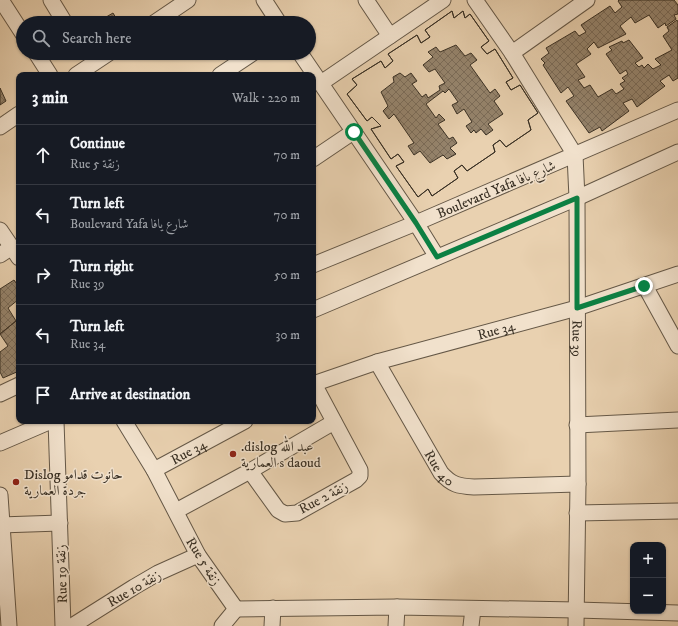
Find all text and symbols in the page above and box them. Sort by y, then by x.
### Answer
search box [16,16,316,60]
icon: search [30,27,52,49]
text: Search here [62,29,131,48]
text: 3 min [32,87,68,109]
text: Walk · 220 m [232,90,300,106]
route start [345,123,363,141]
text: Continue [70,134,125,153]
icon: ahead [32,144,54,166]
text: 70 m [274,147,300,163]
text: Rue 5 زنقة [70,156,120,172]
street label: Boulevard Yafa شارع يافا [434,157,559,225]
text: Turn left [70,194,124,213]
icon: left [32,204,54,226]
text: 70 m [274,207,300,223]
text: Boulevard Yafa شارع يافا [70,216,188,232]
text: Turn right [70,257,133,276]
icon: right [32,264,54,286]
text: 50 m [274,267,300,283]
text: Rue 39 [70,276,104,292]
route end [635,277,653,295]
text: Turn left [70,317,124,336]
street label: Rue 34 [476,317,518,344]
street label: Rue 39 [567,320,586,357]
icon: left [32,324,54,346]
text: 30 m [276,327,300,343]
text: Rue 34 [70,336,105,352]
icon: arrive [32,384,54,406]
text: Arrive at destination [70,385,190,404]
street label: Rue 34 [168,435,211,469]
place label: .dislog عبد الله العمارية s daoud [241,435,321,472]
street label: Rue 40 [420,447,457,491]
marker: .dislog عبد الله العمارية s daoud [228,449,238,459]
place label: Dislog حانوت قدامو جردة العمارية [24,466,123,500]
marker: Dislog حانوت قدامو جردة العمارية [11,477,21,487]
street label: Rue 2 زنقة [296,477,351,518]
street label: Rue 5 زنقة [181,534,225,589]
map controls [630,542,666,614]
button: + [630,542,666,578]
street label: Rue 19 زنقة [52,544,72,604]
street label: Rue 10 زنقة [104,566,165,612]
button: − [630,578,666,614]

